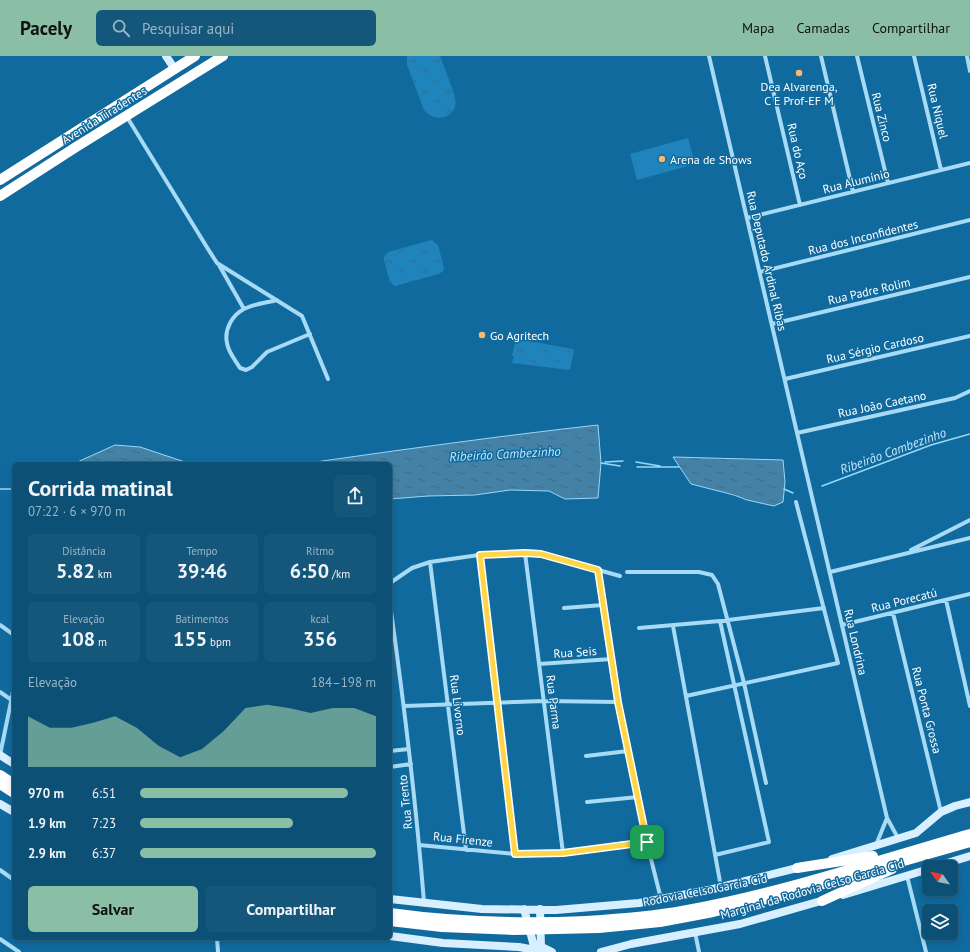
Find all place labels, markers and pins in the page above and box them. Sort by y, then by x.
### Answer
marker: Dea Alvarenga, C E Prof-EF M [794,68,804,78]
place label: Dea Alvarenga, C E Prof-EF M [761,79,838,108]
place label: Arena de Shows [670,152,752,167]
marker: Arena de Shows [657,154,667,164]
place label: Go Agritech [490,328,549,343]
marker: Go Agritech [477,330,487,340]
pin [630,825,664,859]

